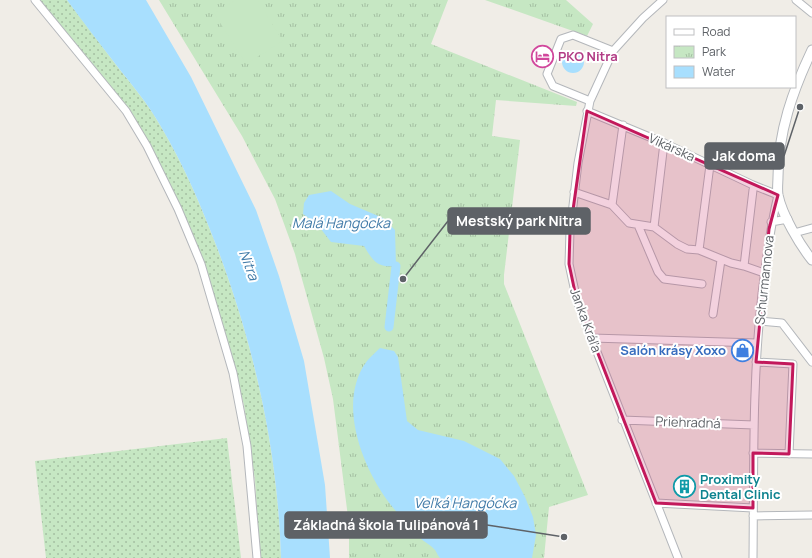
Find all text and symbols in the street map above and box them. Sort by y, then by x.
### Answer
legend [666,16,796,88]
text: Road [702,23,730,40]
hotel icon: PKO Nitra [530,43,556,69]
text: Park [702,43,727,60]
place label: PKO Nitra [558,47,618,65]
text: Water [702,63,736,80]
street label: Vikárska [646,129,698,165]
callout: Jak doma [705,143,784,169]
text: Jak doma [712,146,776,165]
callout: Mestský park Nitra [448,208,590,234]
text: Mestský park Nitra [456,211,582,230]
water label: Malá Hangócka [292,213,391,232]
street label: Schurmannova [750,234,778,326]
water label: Nitra [235,247,264,284]
street label: Janka Kráľa [566,285,606,355]
shop icon: Salón krásy Xoxo [729,337,755,363]
place label: Salón krásy Xoxo [620,341,726,359]
street label: Priehradná [655,412,721,432]
place label: Proximity Dental Clinic [700,470,781,503]
building icon: Proximity Dental Clinic [671,473,697,499]
water label: Veľká Hangócka [414,493,518,512]
callout: Základná škola Tulipánová 1 [285,512,487,538]
text: Základná škola Tulipánová 1 [293,515,479,534]

